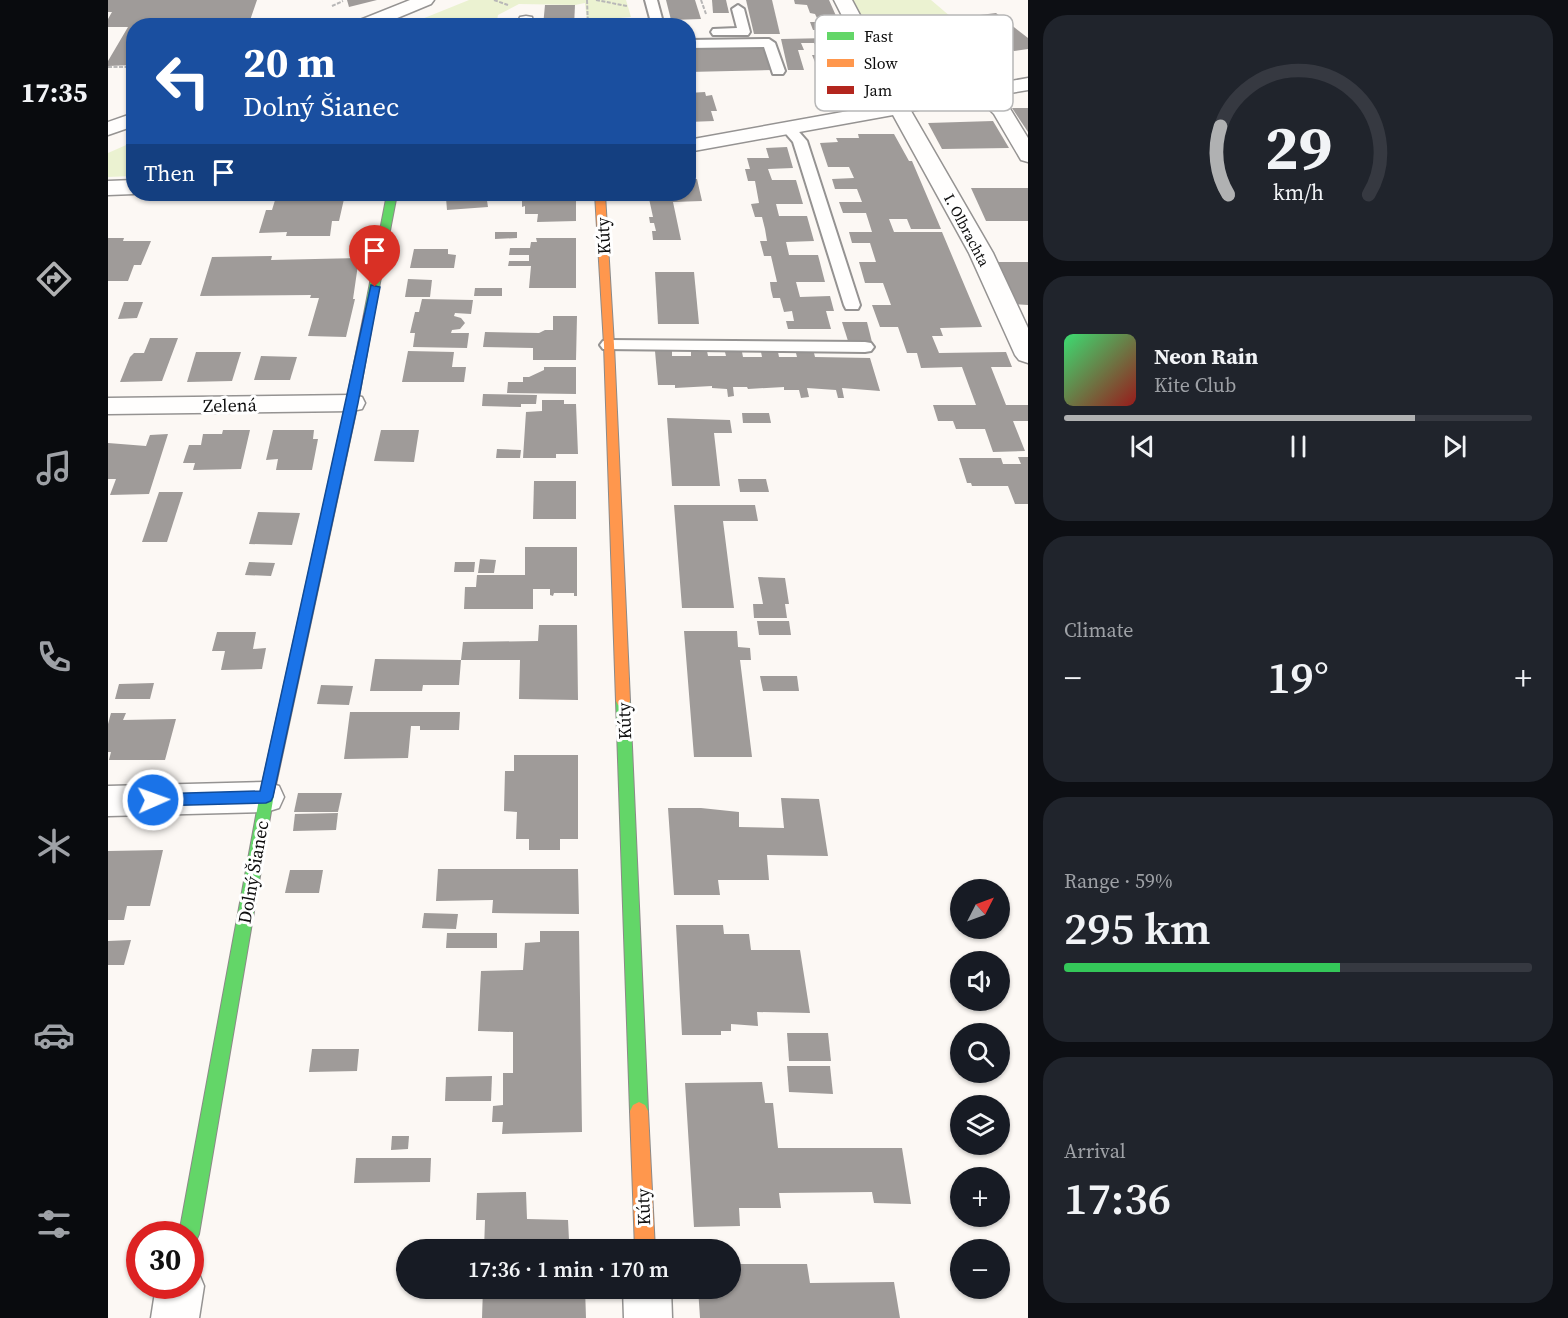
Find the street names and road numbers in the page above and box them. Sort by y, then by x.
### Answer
street label: I. Olbrachta [939,190,995,270]
street label: Kúty [590,216,616,255]
street label: Zelená [203,392,258,418]
street label: Kúty [611,701,637,740]
street label: Dolný Šianec [232,818,274,925]
street label: Kúty [630,1187,656,1226]

